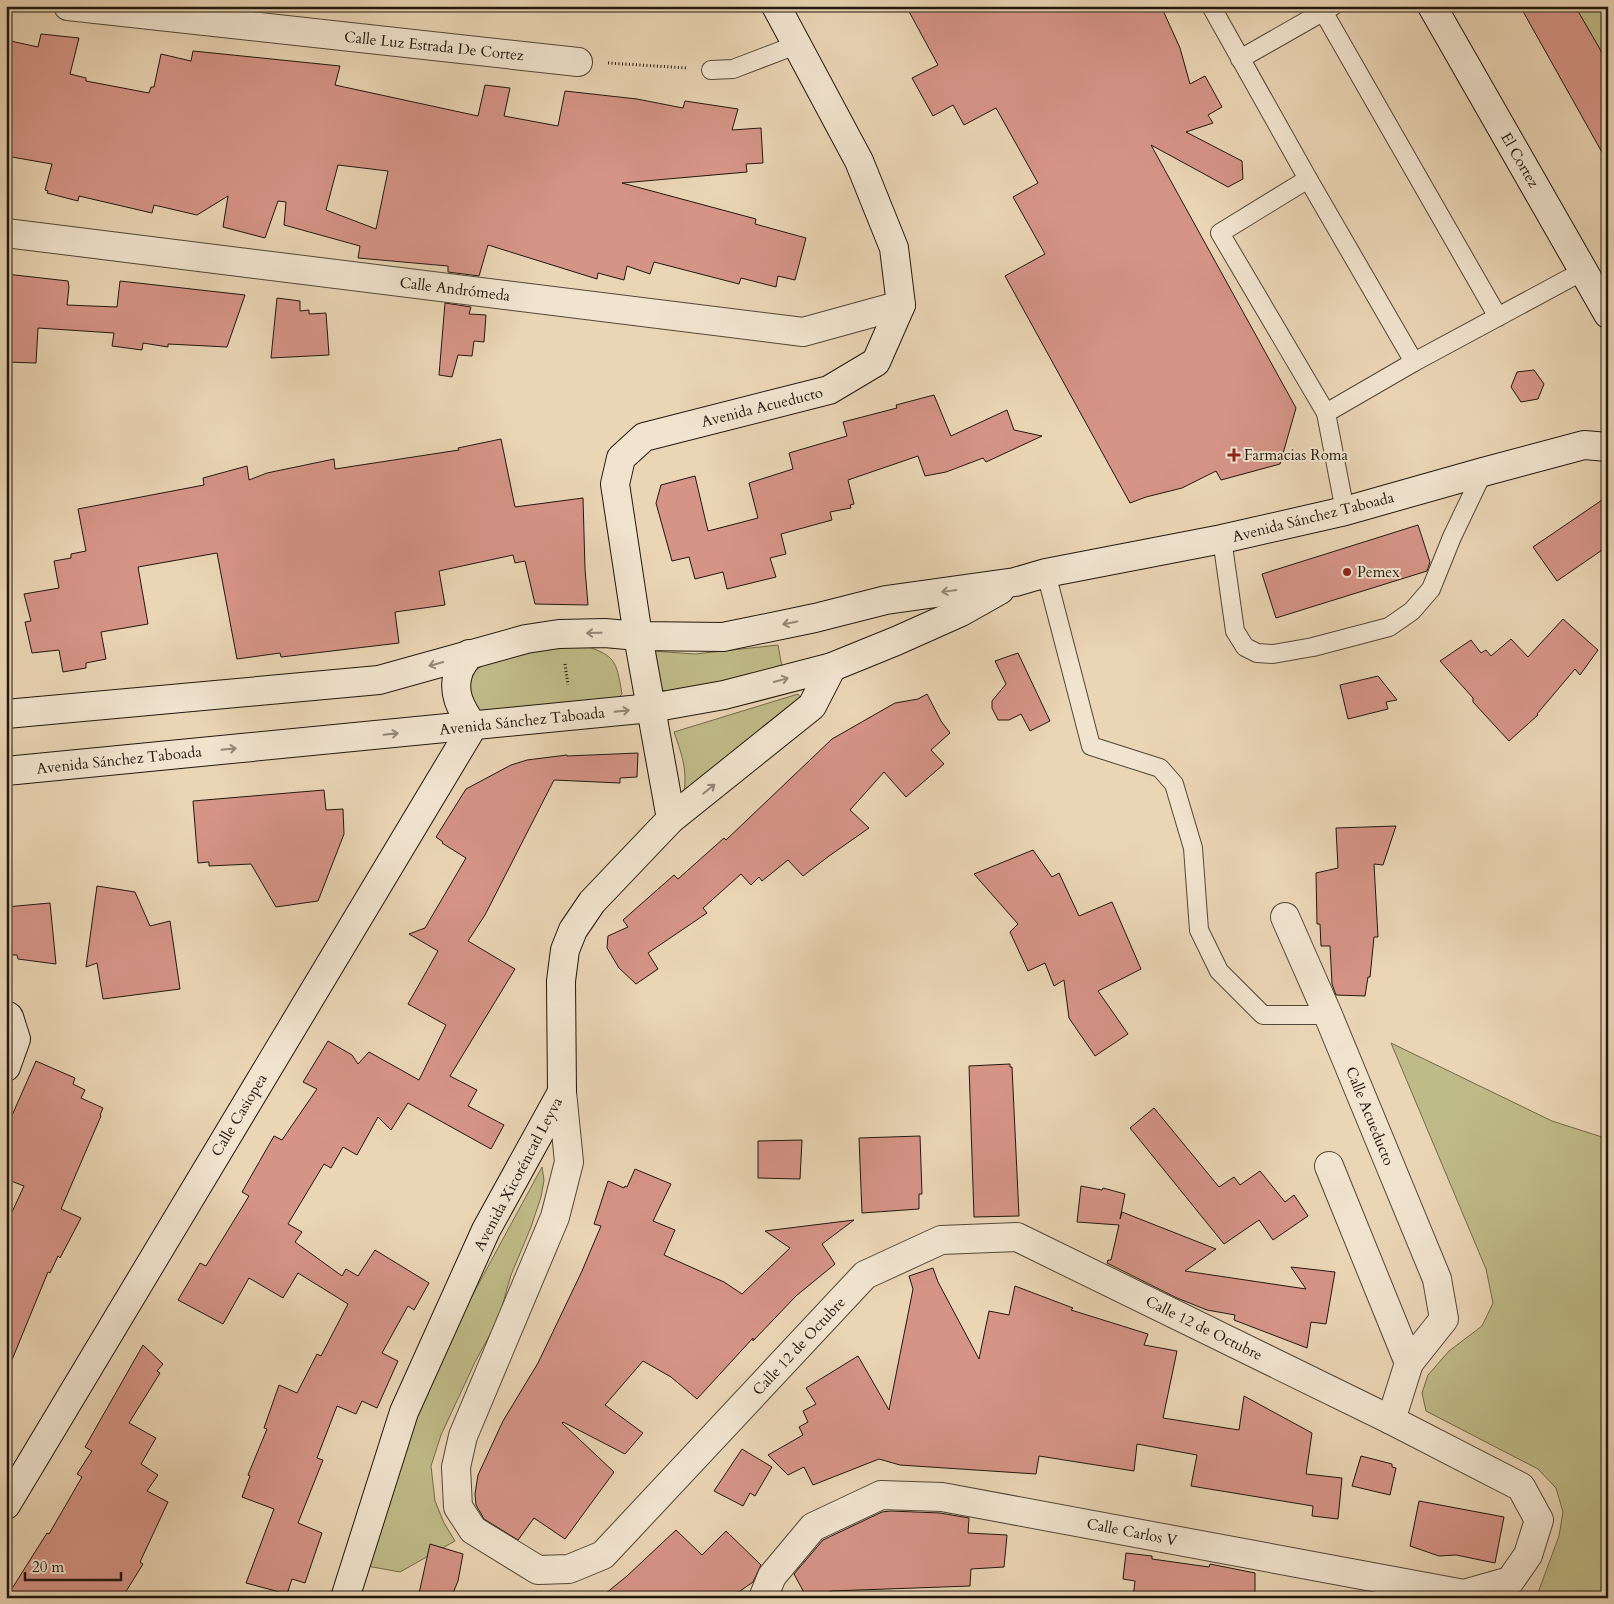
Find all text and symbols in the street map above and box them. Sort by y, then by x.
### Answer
street label: Calle Luz Estrada De Cortez [343,27,525,65]
street label: El Cortez [1496,129,1544,191]
street label: Calle Andrómeda [399,272,512,306]
street label: Avenida Acueducto [699,382,825,432]
place label: Farmacias Roma [1244,445,1348,465]
marker: Farmacias Roma [1228,449,1240,461]
street label: Avenida Sánchez Taboada [1230,487,1396,547]
place label: Pemex [1357,562,1400,582]
marker: Pemex [1341,566,1353,578]
one-way arrow [942,587,958,597]
one-way arrow [783,619,799,628]
one-way arrow [587,628,603,638]
one-way arrow [428,659,444,669]
one-way arrow [773,675,789,684]
street label: Avenida Sánchez Taboada [438,702,606,740]
one-way arrow [614,706,630,716]
one-way arrow [382,729,398,738]
street label: Avenida Sánchez Taboada [35,741,203,779]
one-way arrow [221,744,237,754]
one-way arrow [702,783,715,794]
street label: Calle Acueducto [1341,1064,1399,1168]
street label: Calle Casiopea [206,1070,272,1160]
street label: Avenida Xicoténcatl Leyva [469,1093,567,1254]
street label: Calle 12 de Octubre [1142,1291,1266,1365]
street label: Calle 12 de Octubre [748,1292,850,1400]
street label: Calle Carlos V [1085,1513,1179,1551]
scale bar [25,1549,121,1581]
text: 20 m [32,1557,64,1577]

